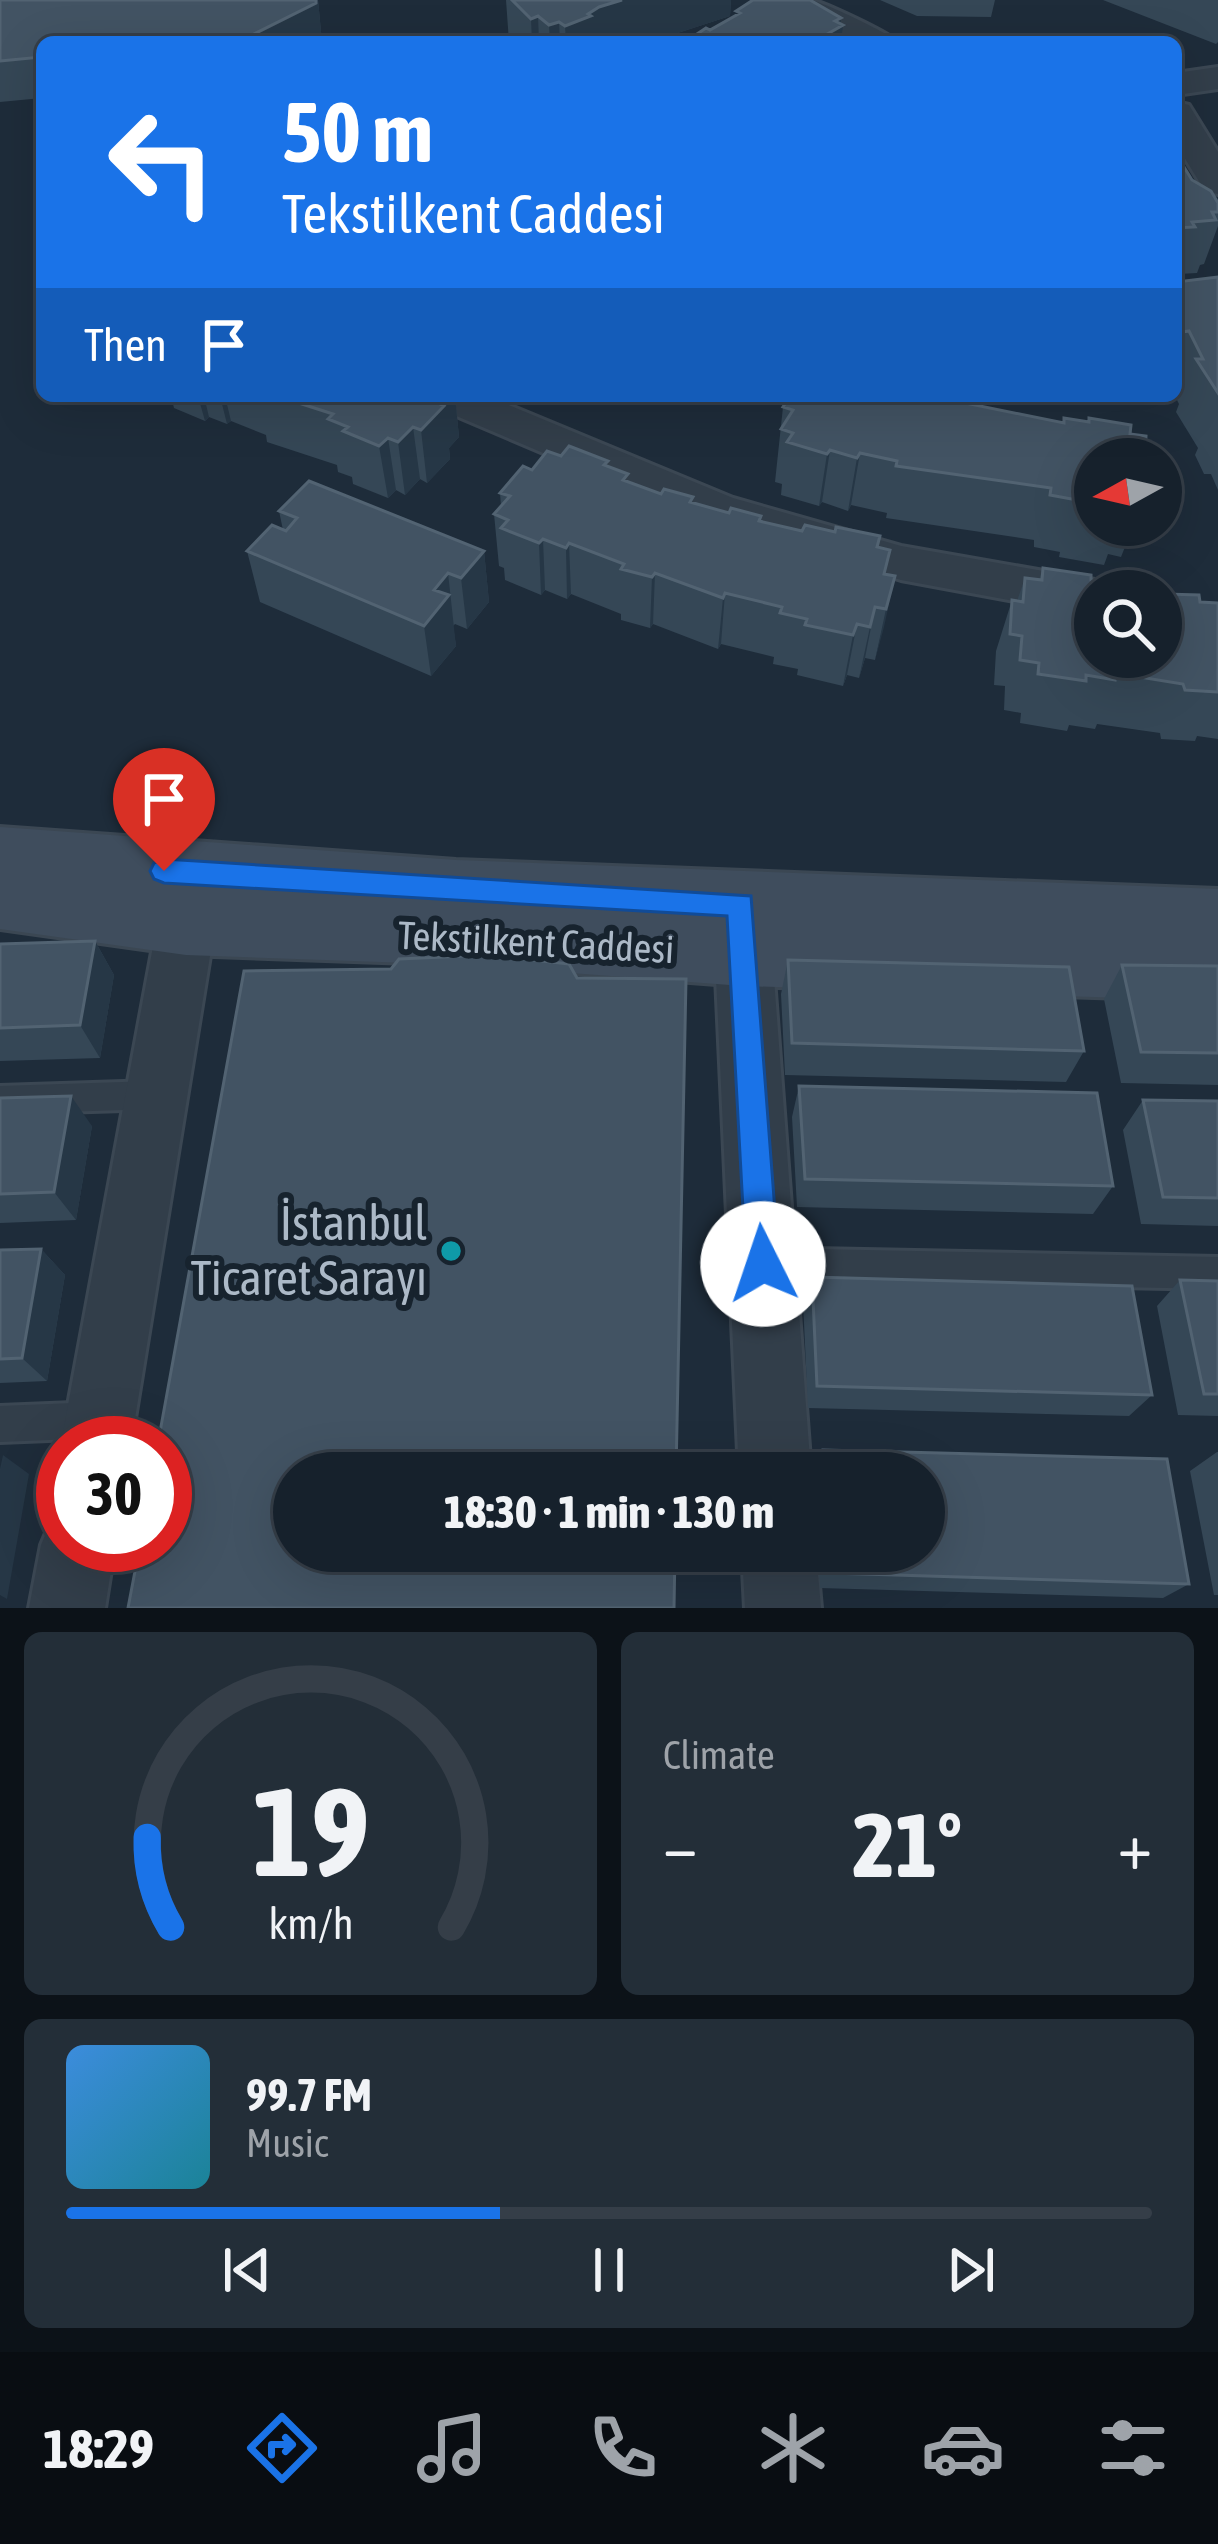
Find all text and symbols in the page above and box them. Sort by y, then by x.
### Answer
icon: left [84,84,240,240]
text: 50 m [282,84,433,180]
text: Tekstilkent Caddesi [282,183,665,244]
icon: arrive [191,312,257,378]
text: Then [84,319,167,371]
north arrow [1074,438,1182,546]
map controls [1074,438,1182,678]
button: search [1074,570,1182,678]
pin [113,748,215,871]
icon: arrive [131,766,197,832]
street label: Tekstilkent Caddesi [397,913,675,971]
place label: İstanbul Ticaret Sarayı [191,1195,427,1305]
position arrow [700,1201,826,1327]
marker: İstanbul Ticaret Sarayı [438,1238,464,1264]
speed limit sign: 30 [36,1416,192,1572]
text: 18:30 · 1 min · 130 m [444,1486,774,1538]
text: Climate [663,1733,775,1777]
text: 19 [252,1759,369,1902]
text: 21° [853,1793,962,1896]
text: − [663,1807,697,1883]
text: + [1118,1807,1152,1883]
text: km/h [268,1898,353,1947]
text: 99.7 FM [246,2069,372,2121]
text: Music [246,2121,328,2165]
icon: previous [214,2237,280,2303]
icon: pause [576,2237,642,2303]
icon: next [938,2237,1004,2303]
icon: directions [240,2406,324,2490]
icon: music [410,2406,494,2490]
icon: phone [581,2406,665,2490]
icon: climate [751,2406,835,2490]
icon: car [921,2406,1005,2490]
icon: filters [1091,2406,1175,2490]
text: 18:29 [43,2418,154,2479]

